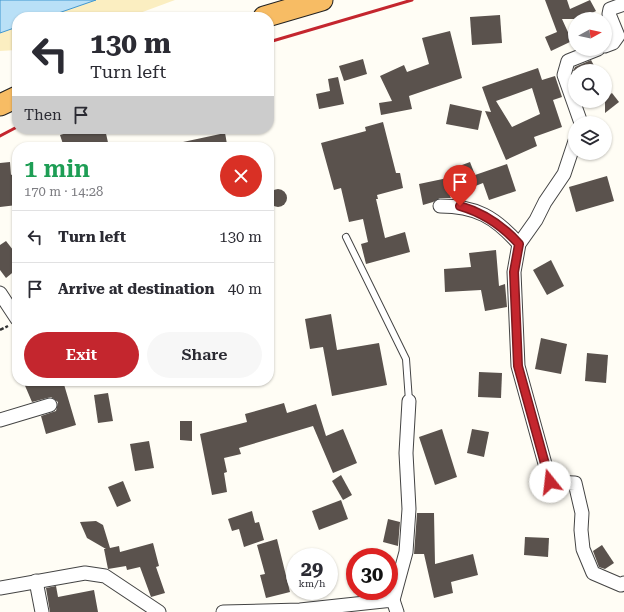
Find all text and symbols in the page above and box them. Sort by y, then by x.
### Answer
north arrow [568,12,612,56]
map controls [568,12,612,160]
text: 130 m [90,27,171,60]
icon: left [24,28,76,80]
text: Turn left [90,61,166,82]
button: search [568,64,612,108]
icon: arrive [70,104,92,126]
text: Then [24,106,62,124]
button: layers [568,116,612,160]
text: 1 min [24,155,90,183]
button: close [220,155,262,197]
pin [443,165,477,206]
icon: arrive [449,171,471,193]
text: 170 m · 14:28 [24,184,103,199]
icon: left [24,226,46,248]
text: Turn left [58,228,126,246]
text: 130 m [219,228,262,246]
icon: arrive [24,278,46,300]
text: Arrive at destination [58,280,214,298]
text: 40 m [228,280,262,298]
button: Exit [24,332,139,378]
button: Share [147,332,262,378]
position arrow [529,461,571,503]
speed limit sign: 30 [346,548,398,600]
text: 29 [301,557,323,581]
text: km/h [299,578,325,589]

